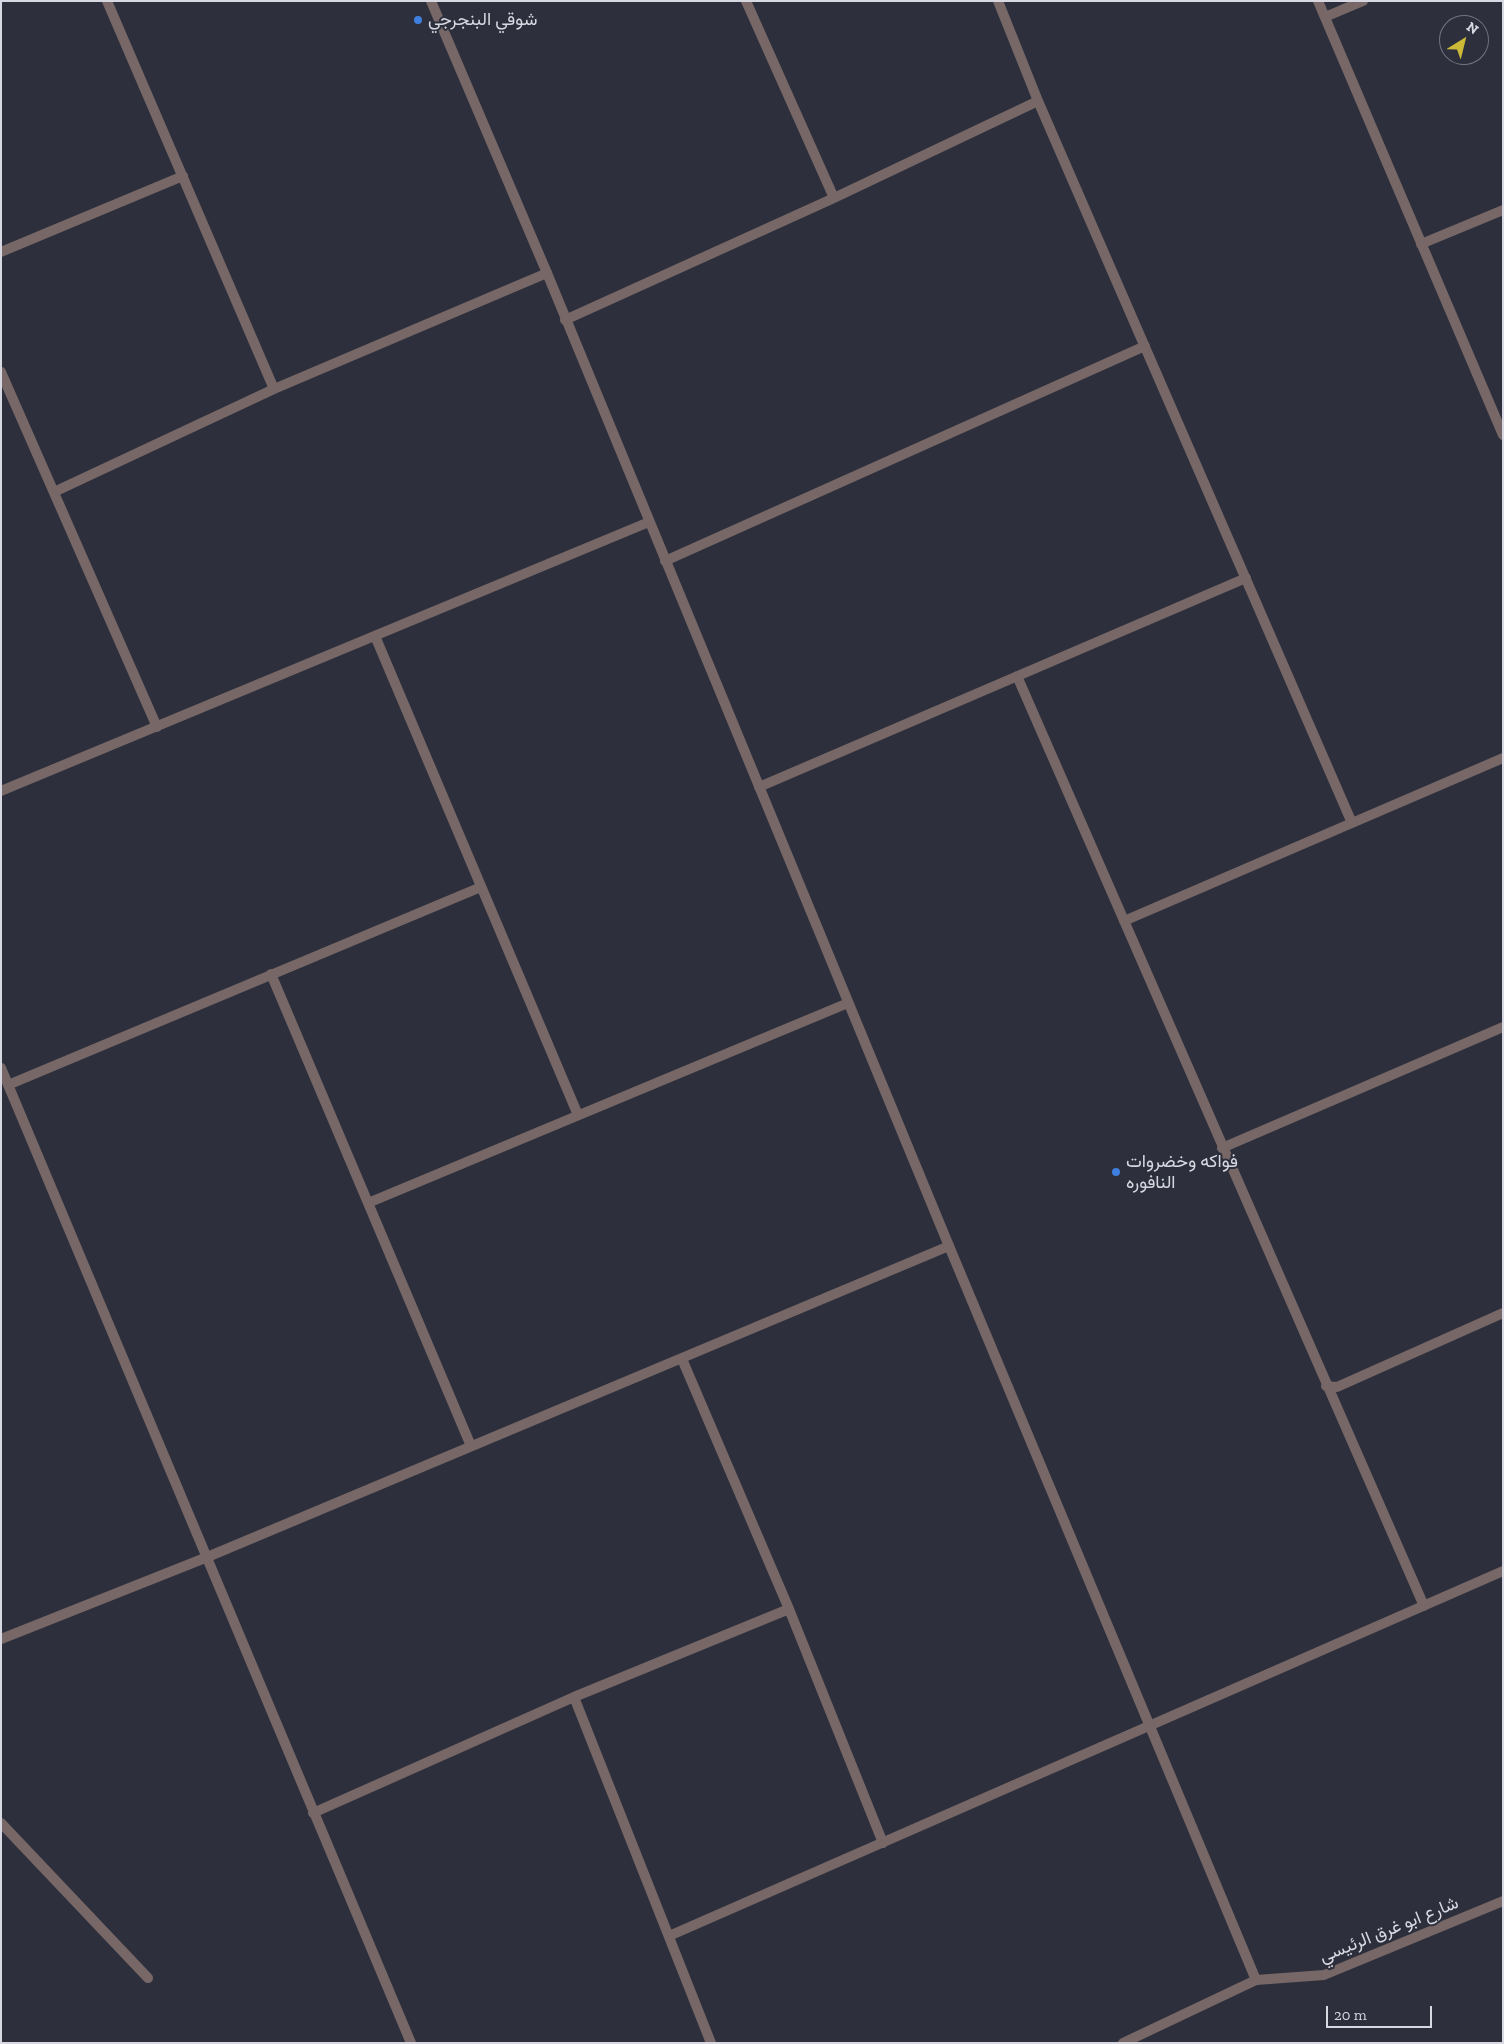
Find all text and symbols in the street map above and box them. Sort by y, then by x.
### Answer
place label: شوقي البنجرجي [428,9,537,31]
marker: شوقي البنجرجي [412,14,424,26]
north arrow [1439,15,1489,65]
text: N [1463,18,1482,38]
place label: فواكه وخضروات النافوره [1126,1151,1238,1194]
marker: فواكه وخضروات النافوره [1110,1166,1122,1178]
street label: شارع ابو غرق الرئيسي [1316,1892,1462,1968]
scale bar [1329,1996,1435,2028]
text: 20 m [1334,2006,1367,2024]

